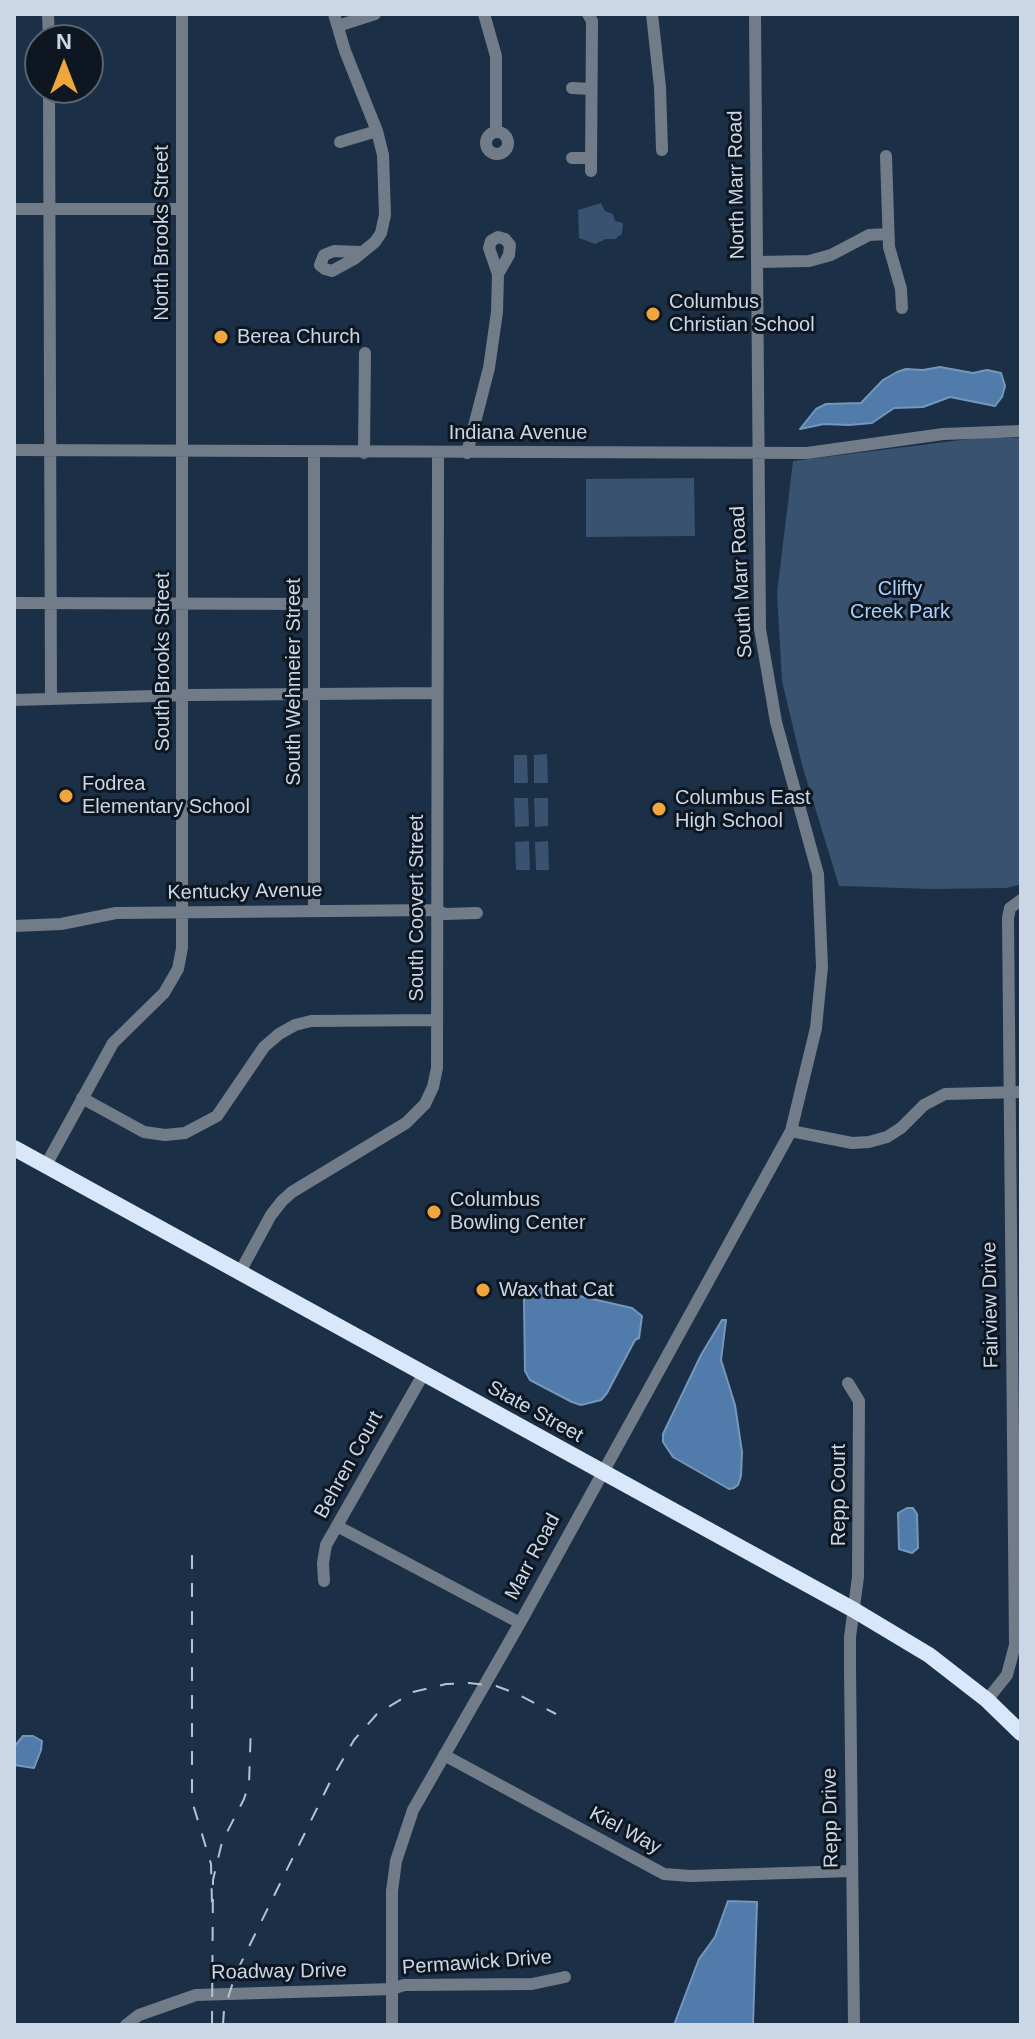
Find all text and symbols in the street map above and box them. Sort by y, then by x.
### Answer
north arrow [24,24,104,104]
text: N [56,29,72,54]
street label: North Marr Road [724,110,750,260]
street label: North Brooks Street [150,145,174,321]
place label: Columbus Christian School [669,290,815,337]
marker: Columbus Christian School [644,305,662,323]
place label: Berea Church [237,325,360,349]
marker: Berea Church [212,328,230,346]
street label: Indiana Avenue [449,421,587,445]
street label: South Marr Road [726,505,758,659]
street label: South Brooks Street [151,573,175,751]
park label: Clifty Creek Park [850,577,950,624]
street label: South Wehmeier Street [282,578,306,786]
place label: Fodrea Elementary School [82,772,250,819]
place label: Columbus East High School [675,786,811,833]
marker: Fodrea Elementary School [57,787,75,805]
marker: Columbus East High School [650,800,668,818]
street label: South Coovert Street [405,815,429,1001]
street label: Kentucky Avenue [167,879,323,905]
place label: Columbus Bowling Center [450,1188,586,1235]
marker: Columbus Bowling Center [425,1203,443,1221]
street label: Fairview Drive [978,1241,1004,1369]
place label: Wax that Cat [499,1278,614,1302]
marker: Wax that Cat [474,1281,492,1299]
street label: State Street [483,1376,587,1448]
street label: Behren Court [310,1407,388,1523]
street label: Repp Court [827,1444,851,1546]
street label: Marr Road [500,1510,566,1604]
street label: Repp Drive [818,1768,844,1868]
street label: Kiel Way [585,1802,665,1860]
street label: Permawick Drive [401,1946,553,1980]
street label: Roadway Drive [211,1959,347,1985]

